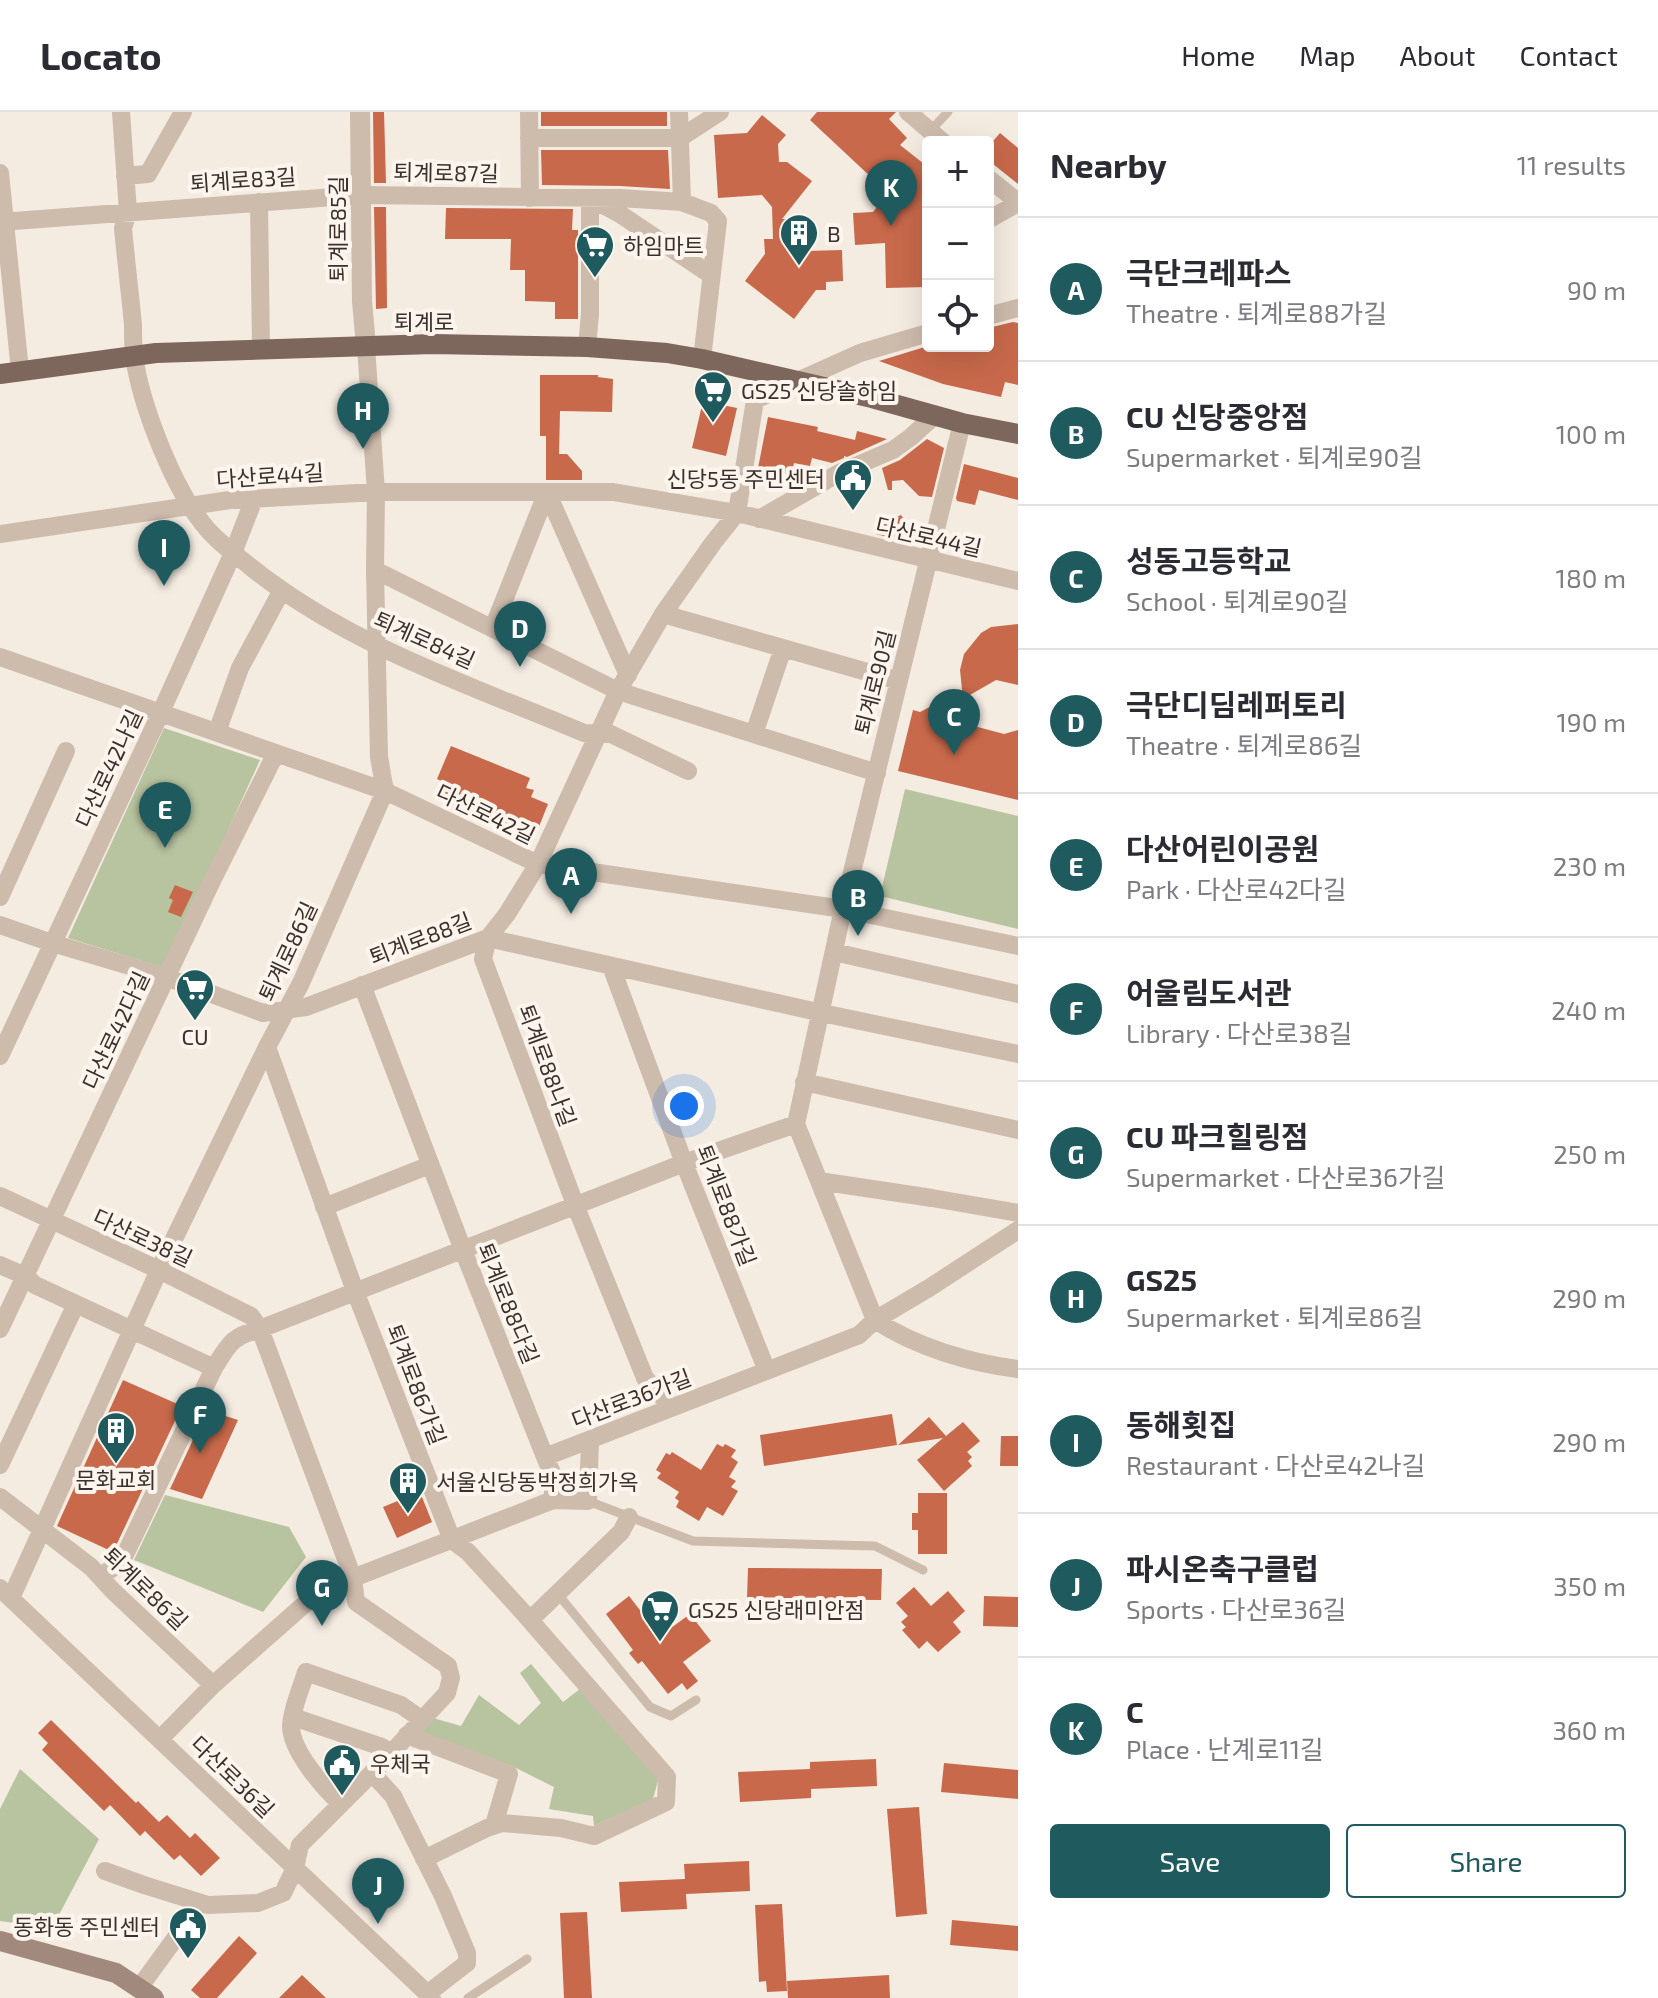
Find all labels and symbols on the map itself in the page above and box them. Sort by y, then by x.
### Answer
street label: 퇴계로87길 [393,158,499,186]
pin: K [865,160,917,226]
street label: 퇴계로83길 [189,162,297,196]
street label: 퇴계로85길 [324,176,350,282]
building icon: B [778,212,820,267]
place label: B [827,220,841,246]
supermarket icon: 하임마트 [574,224,616,279]
place label: 하임마트 [623,232,704,258]
street label: 퇴계로 [394,308,454,334]
supermarket icon: GS25 신당솔하임 [692,369,734,424]
place label: GS25 신당솔하임 [741,377,897,403]
pin: H [337,383,389,449]
public building icon: 신당5동 주민센터 [832,457,874,512]
street label: 다산로44길 [215,458,325,492]
place label: 신당5동 주민센터 [667,465,825,491]
street label: 다산로44길 [873,511,985,561]
pin: I [138,520,190,586]
pin: D [494,601,546,667]
street label: 퇴계로84길 [370,605,480,673]
street label: 퇴계로90길 [848,627,900,737]
pin: C [928,689,980,755]
street label: 다산로42나길 [69,705,147,831]
street label: 다산로42길 [432,778,540,848]
pin: E [139,782,191,848]
pin: A [545,848,597,914]
pin: B [832,870,884,936]
street label: 퇴계로86길 [253,897,321,1005]
street label: 퇴계로88길 [365,907,475,969]
street label: 다산로42다길 [76,967,154,1093]
supermarket icon: CU [174,967,216,1022]
street label: 퇴계로88나길 [514,1000,582,1130]
place label: CU [181,1023,209,1049]
your location [664,1086,704,1126]
street label: 퇴계로88가길 [692,1141,762,1269]
street label: 다산로38길 [89,1203,197,1271]
street label: 퇴계로88다길 [473,1239,545,1367]
street label: 퇴계로86가길 [382,1320,452,1448]
street label: 다산로36가길 [568,1363,694,1433]
pin: F [174,1387,226,1453]
building icon: 문화교회 [95,1410,137,1465]
building icon: 서울신당동박정희가옥 [387,1460,429,1515]
place label: 문화교회 [76,1466,156,1492]
place label: 서울신당동박정희가옥 [436,1468,638,1494]
street label: 퇴계로86길 [99,1542,193,1634]
pin: G [296,1560,348,1626]
supermarket icon: GS25 신당래미안점 [639,1588,681,1643]
place label: GS25 신당래미안점 [688,1596,865,1622]
street label: 다산로36길 [186,1730,280,1822]
public building icon: 우체국 [321,1742,363,1797]
place label: 우체국 [370,1750,431,1776]
pin: J [352,1858,404,1924]
public building icon: 동화동 주민센터 [167,1905,209,1960]
place label: 동화동 주민센터 [13,1913,160,1939]

